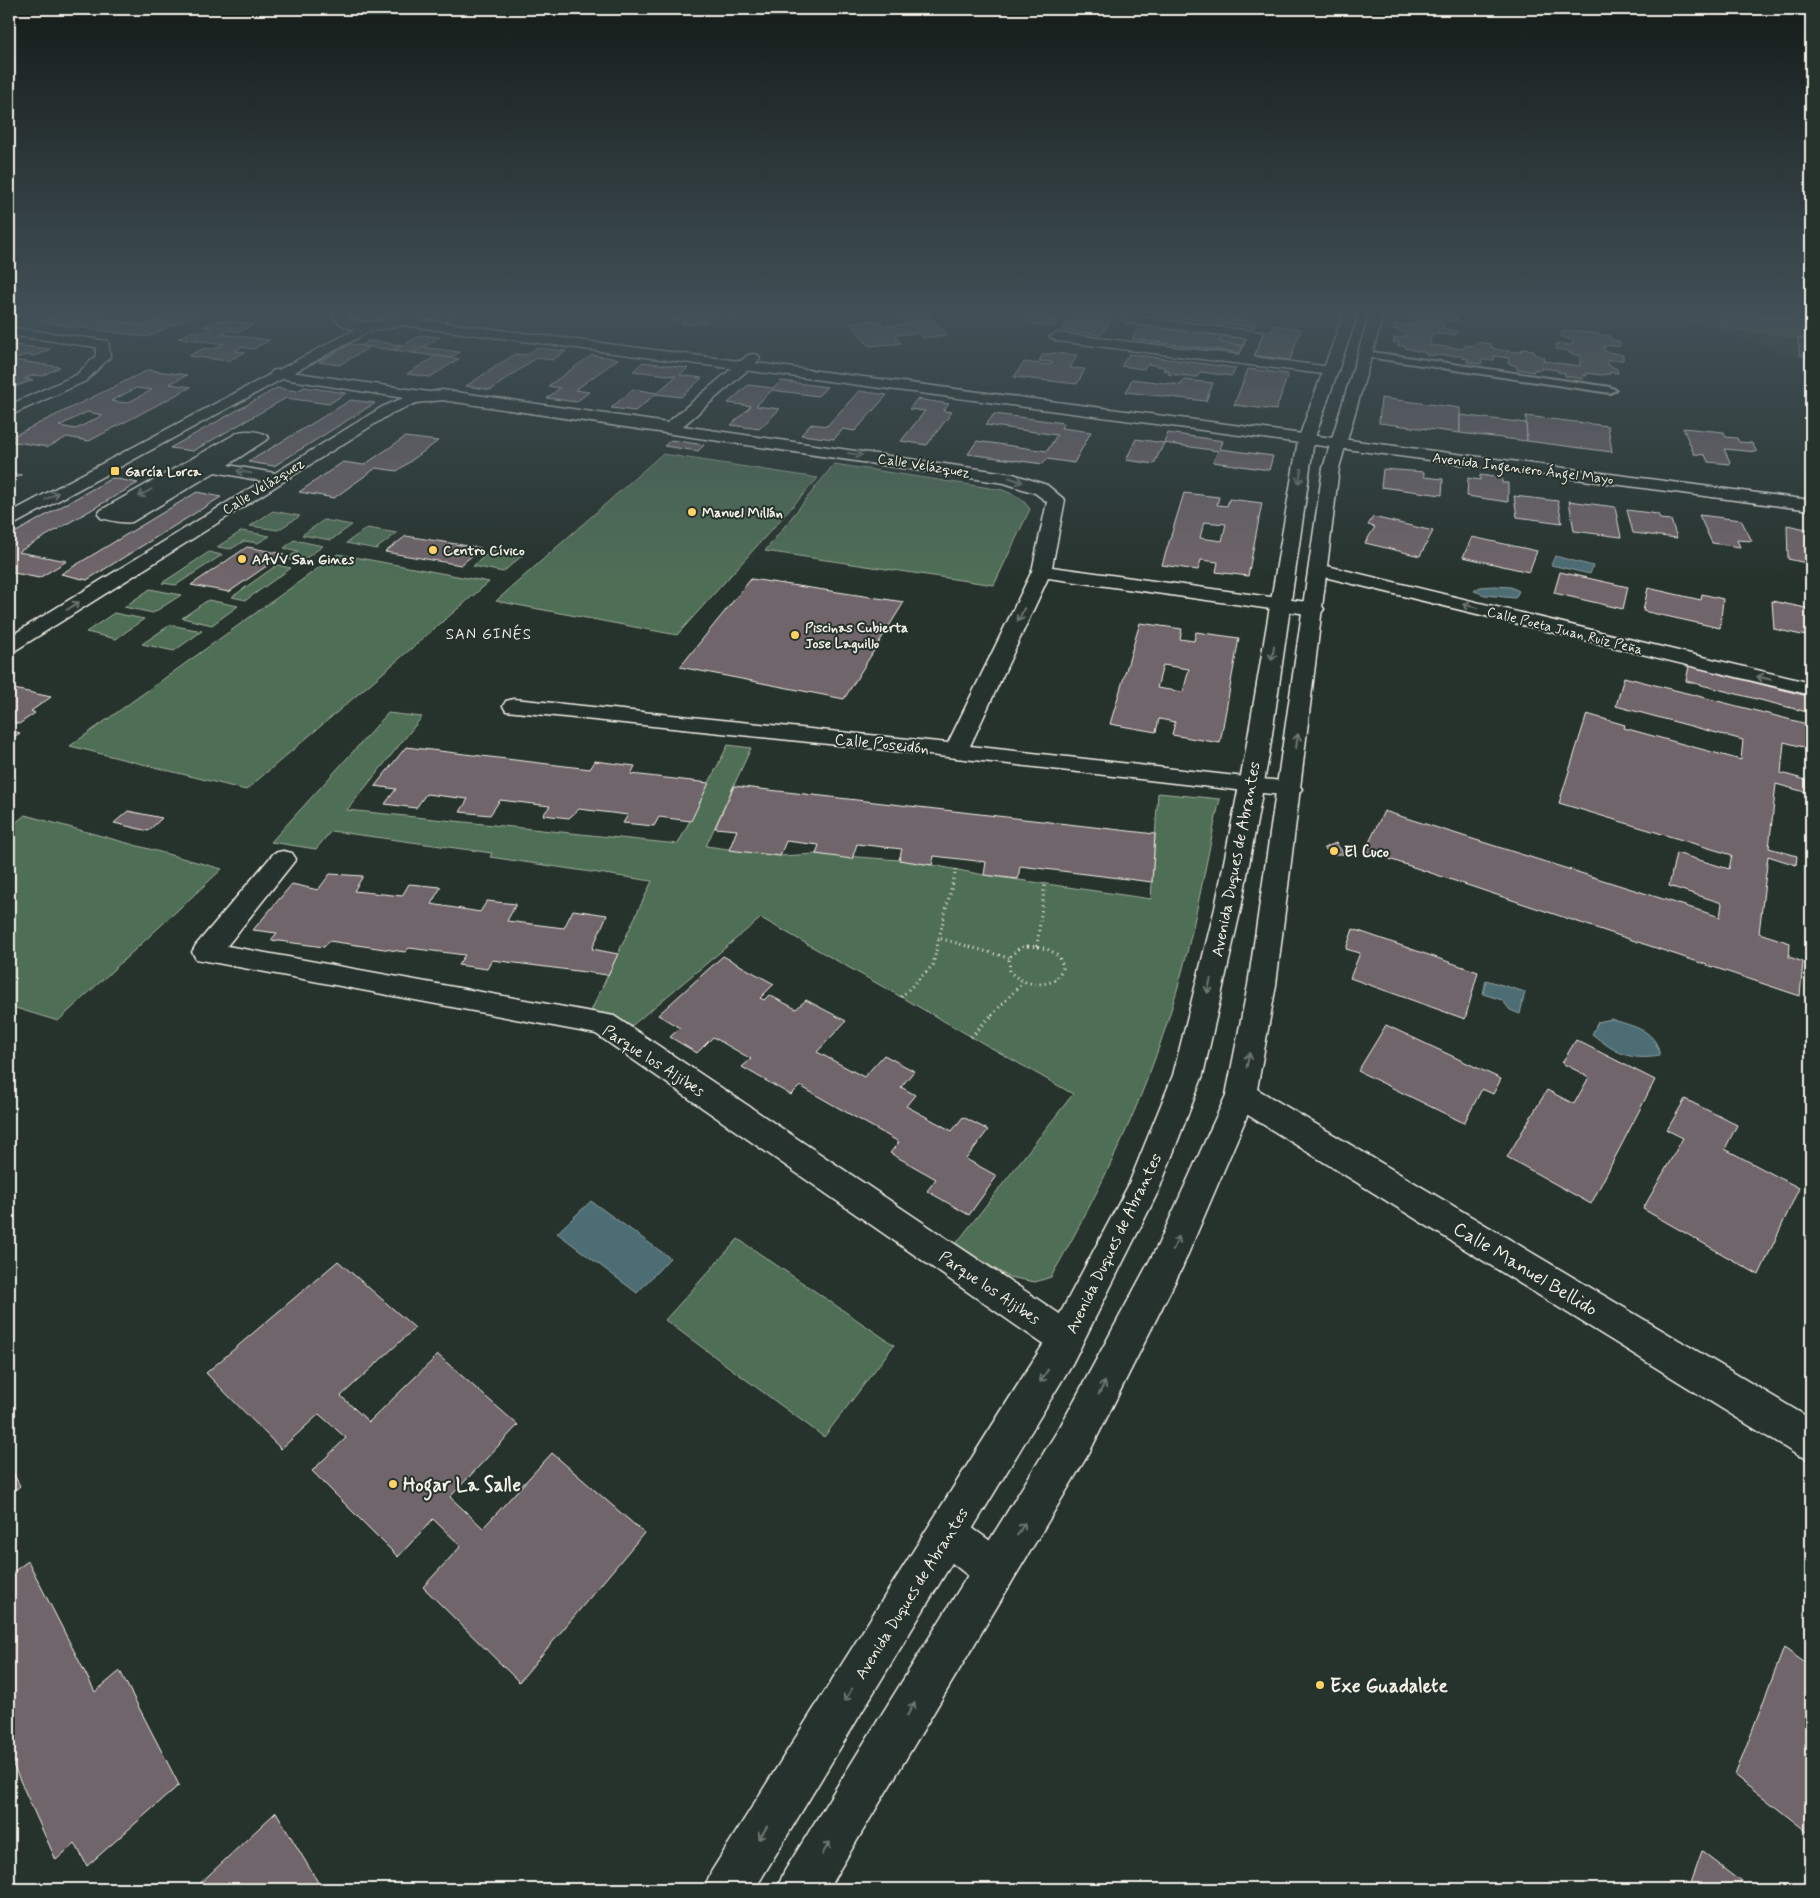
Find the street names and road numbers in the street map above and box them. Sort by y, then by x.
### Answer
street label: Avenida Ingeniero Ángel Mayo [1431,449,1614,491]
street label: Calle Velázquez [876,450,971,482]
street label: Calle Velázquez [219,454,308,519]
street label: Calle Poeta Juan Ruiz Peña [1485,603,1644,659]
street label: Calle Poseidón [834,729,930,760]
street label: Avenida Duques de Abrantes [1207,760,1266,959]
street label: Parque los Aljibes [598,1020,708,1102]
street label: Avenida Duques de Abrantes [1061,1150,1167,1337]
street label: Calle Manuel Bellido [1448,1216,1602,1322]
street label: Parque los Aljibes [935,1247,1044,1330]
street label: Avenida Duques de Abrantes [851,1504,974,1683]

